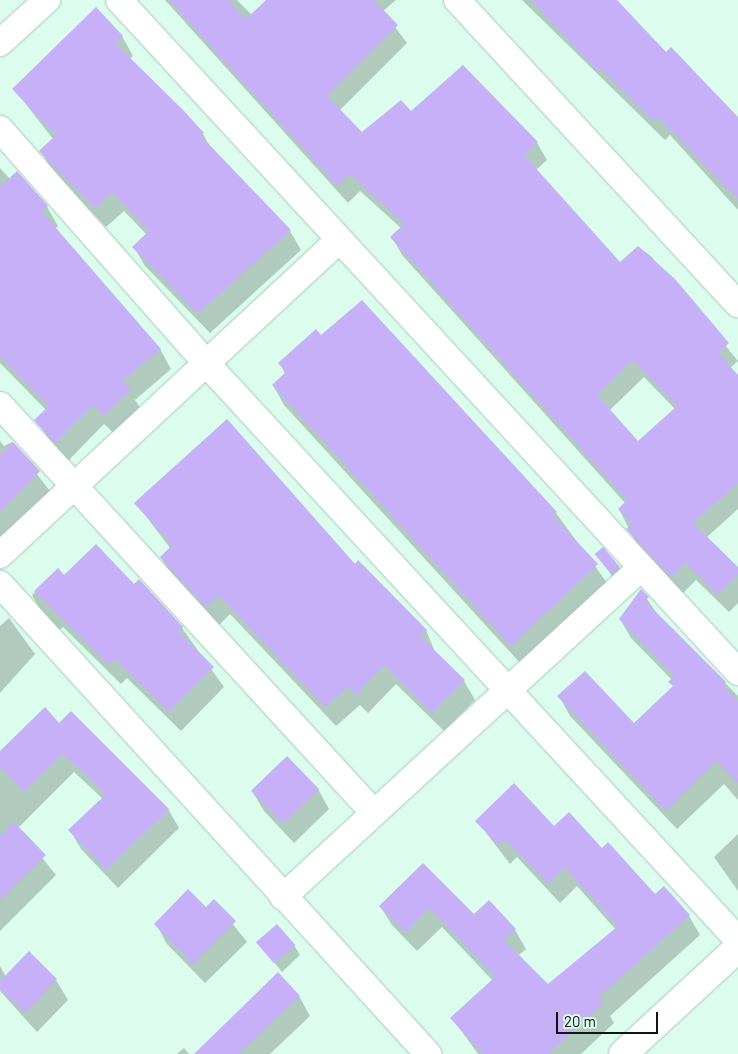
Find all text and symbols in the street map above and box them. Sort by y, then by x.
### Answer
scale bar [558,1002,660,1034]
text: 20 m [564,1012,596,1030]

